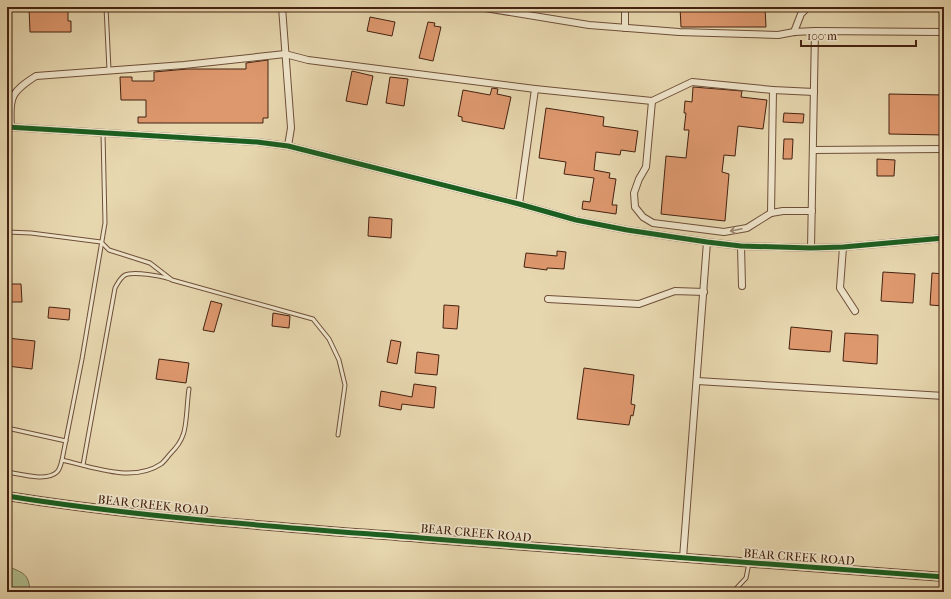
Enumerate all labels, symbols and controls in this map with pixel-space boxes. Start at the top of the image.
scale bar [801,22,916,48]
text: 100 m [807,29,837,43]
one-way arrow [730,226,743,234]
street label: BEAR CREEK ROAD [97,492,209,518]
street label: BEAR CREEK ROAD [420,521,532,545]
street label: BEAR CREEK ROAD [743,546,855,568]

